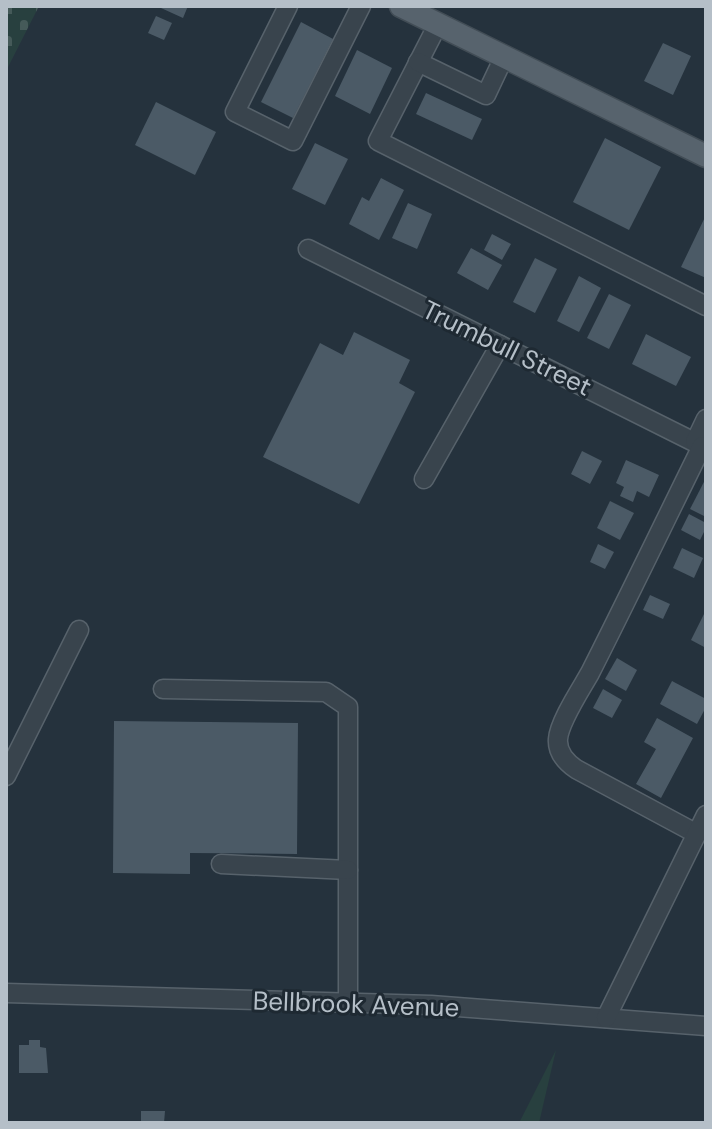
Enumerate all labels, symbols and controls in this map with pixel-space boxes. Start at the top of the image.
street label: Trumbull Street [417,292,597,404]
street label: Bellbrook Avenue [252,983,460,1025]

